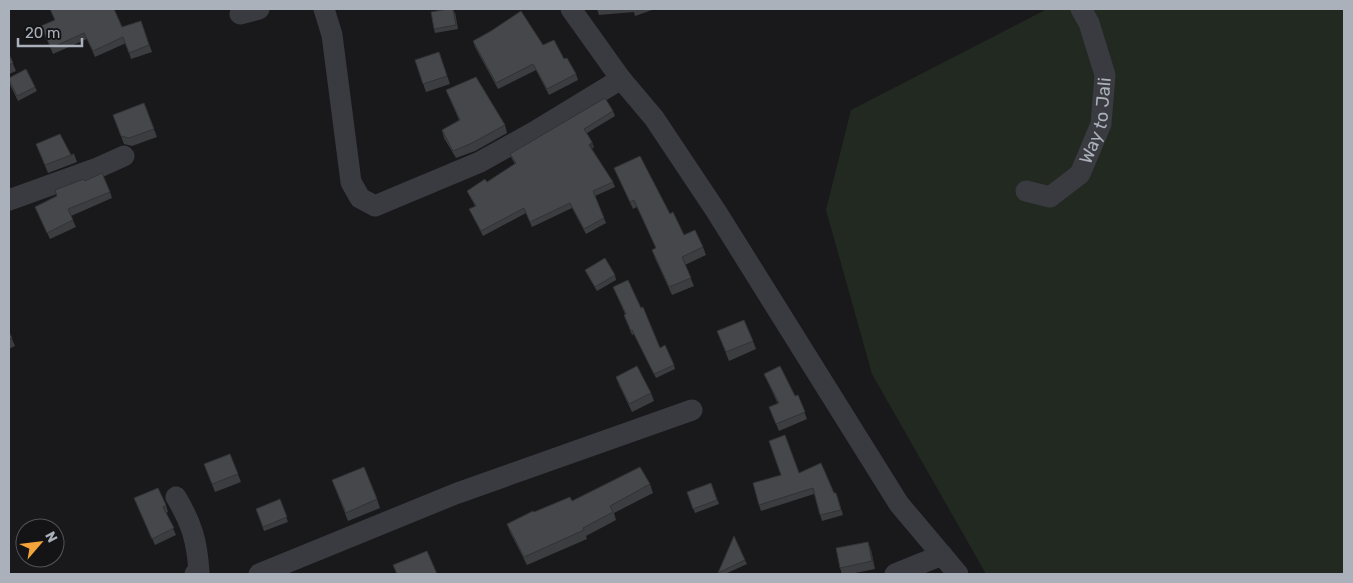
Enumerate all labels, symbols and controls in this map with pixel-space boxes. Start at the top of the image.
scale bar [18,15,81,47]
text: 20 m [25,24,60,42]
street label: Way to Jali [1074,76,1116,167]
north arrow [15,518,65,568]
text: N [41,529,61,546]

